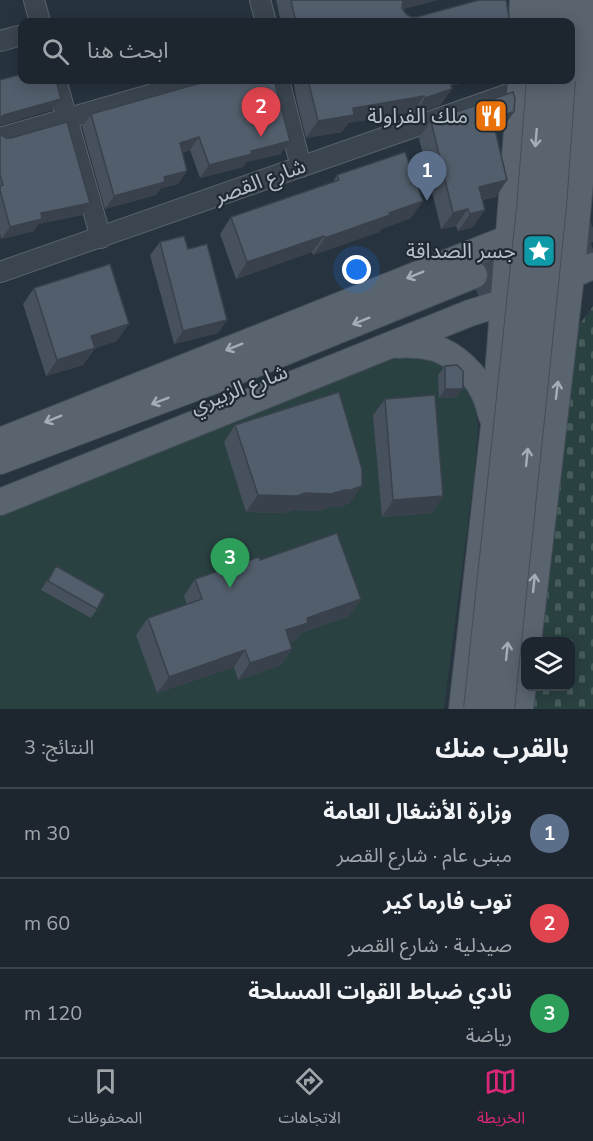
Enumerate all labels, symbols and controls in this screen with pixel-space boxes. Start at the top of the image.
search box [18,18,575,84]
icon: search [39,35,72,68]
text: ابحث هنا [87,36,168,66]
pin: 2 [242,88,280,137]
restaurant icon: ملك الفراولة [473,98,509,134]
place label: ملك الفراولة [367,102,468,130]
one-way arrow [530,127,541,147]
street label: شارع القصر [209,152,310,212]
pin: 1 [408,152,446,201]
place icon: جسر الصداقة [521,233,557,269]
place label: جسر الصداقة [406,237,516,265]
your location [342,255,371,284]
one-way arrow [407,270,425,281]
one-way arrow [352,316,371,327]
one-way arrow [226,342,244,353]
street label: شارع الزبيري [186,358,292,422]
one-way arrow [552,380,563,400]
one-way arrow [151,396,170,407]
one-way arrow [45,415,63,426]
one-way arrow [522,447,533,467]
pin: 3 [210,538,250,588]
one-way arrow [529,574,540,594]
map controls [521,637,575,691]
button: layers [521,637,575,691]
one-way arrow [502,641,513,661]
text: بالقرب منك [435,731,569,766]
text: النتائج: 3 [24,734,94,761]
text: وزارة الأشغال العامة [323,797,512,827]
text: 30 m [24,820,70,847]
text: 1 [544,820,556,847]
text: مبنى عام · شارع القصر [337,842,512,869]
text: توب فارما كير [383,887,512,917]
text: 60 m [24,910,70,937]
text: 2 [544,910,556,937]
text: صيدلية · شارع القصر [348,932,512,959]
text: نادي ضباط القوات المسلحة [248,977,512,1007]
text: 120 m [24,1000,82,1027]
text: 3 [544,1000,556,1027]
text: رياضة [466,1022,512,1049]
tab: المحفوظات [68,1065,142,1135]
tab: الاتجاهات [278,1065,341,1135]
tab: الخريطة [477,1065,525,1135]

